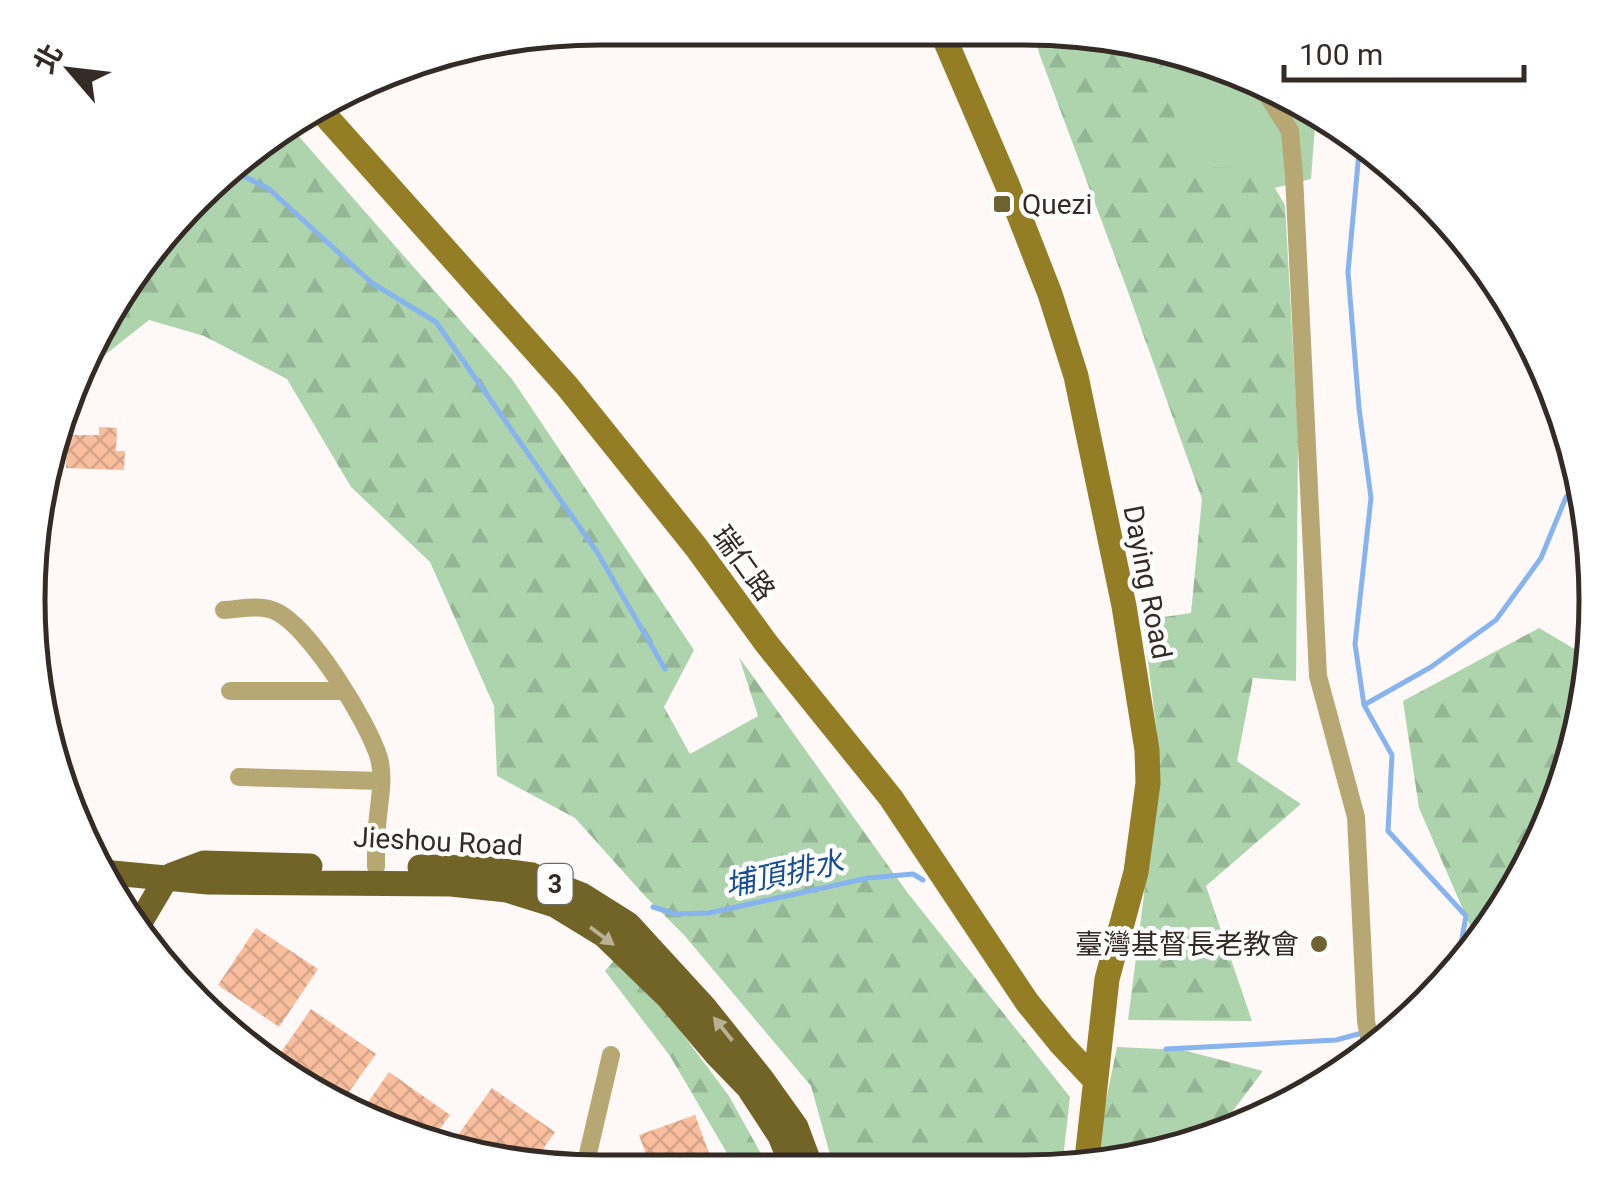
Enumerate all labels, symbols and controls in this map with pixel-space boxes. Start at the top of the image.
north arrow [20,20,120,120]
scale bar [1284,20,1524,82]
text: 100 m [1299,37,1383,72]
text: 北 [27,38,70,79]
place label: Quezi [1022,188,1092,221]
marker: Quezi [991,193,1013,215]
street label: Daying Road [1116,502,1179,662]
street label: 瑞仁路 [706,520,782,607]
street label: Jieshou Road [352,821,524,862]
water label: 埔頂排水 [722,844,848,903]
road number: 3 [538,864,572,904]
one-way arrow [589,925,615,946]
place label: 臺灣基督長老教會 [1075,928,1299,961]
marker: 臺灣基督長老教會 [1308,933,1330,955]
one-way arrow [712,1017,733,1043]

